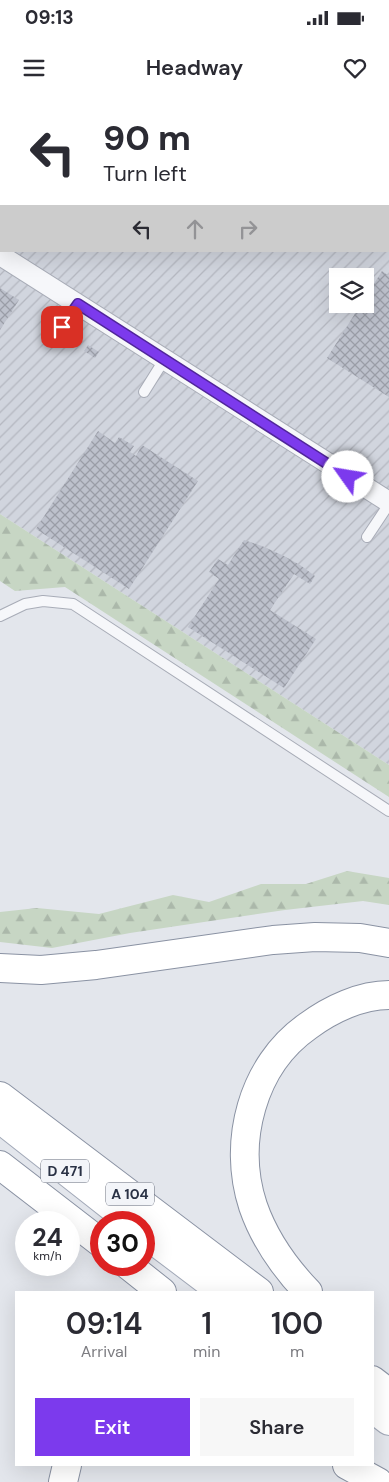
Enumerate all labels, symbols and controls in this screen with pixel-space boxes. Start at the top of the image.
text: 09:13 [25,5,74,30]
text: Headway [146,53,243,82]
icon: menu [20,54,48,82]
icon: heart [341,54,369,82]
text: 90 m [103,115,191,161]
icon: left [20,120,85,185]
text: Turn left [103,159,187,188]
icon: left [128,215,156,243]
icon: ahead [181,215,209,243]
icon: right [234,215,262,243]
map controls [329,268,374,313]
button: layers [329,268,374,313]
pin [41,306,83,348]
icon: arrive [48,313,76,341]
position arrow [321,450,373,502]
road number: D 471 [41,1160,89,1182]
road number: A 104 [106,1182,154,1206]
speed limit sign: 30 [90,1211,155,1276]
text: 24 [32,1221,63,1254]
text: km/h [33,1248,62,1264]
text: 09:14 [66,1304,142,1343]
text: 1 [201,1304,212,1343]
text: 100 [271,1304,323,1343]
text: Arrival [81,1341,127,1362]
text: min [193,1341,220,1362]
text: m [290,1341,304,1362]
button: Exit [35,1398,190,1456]
button: Share [200,1398,354,1456]

